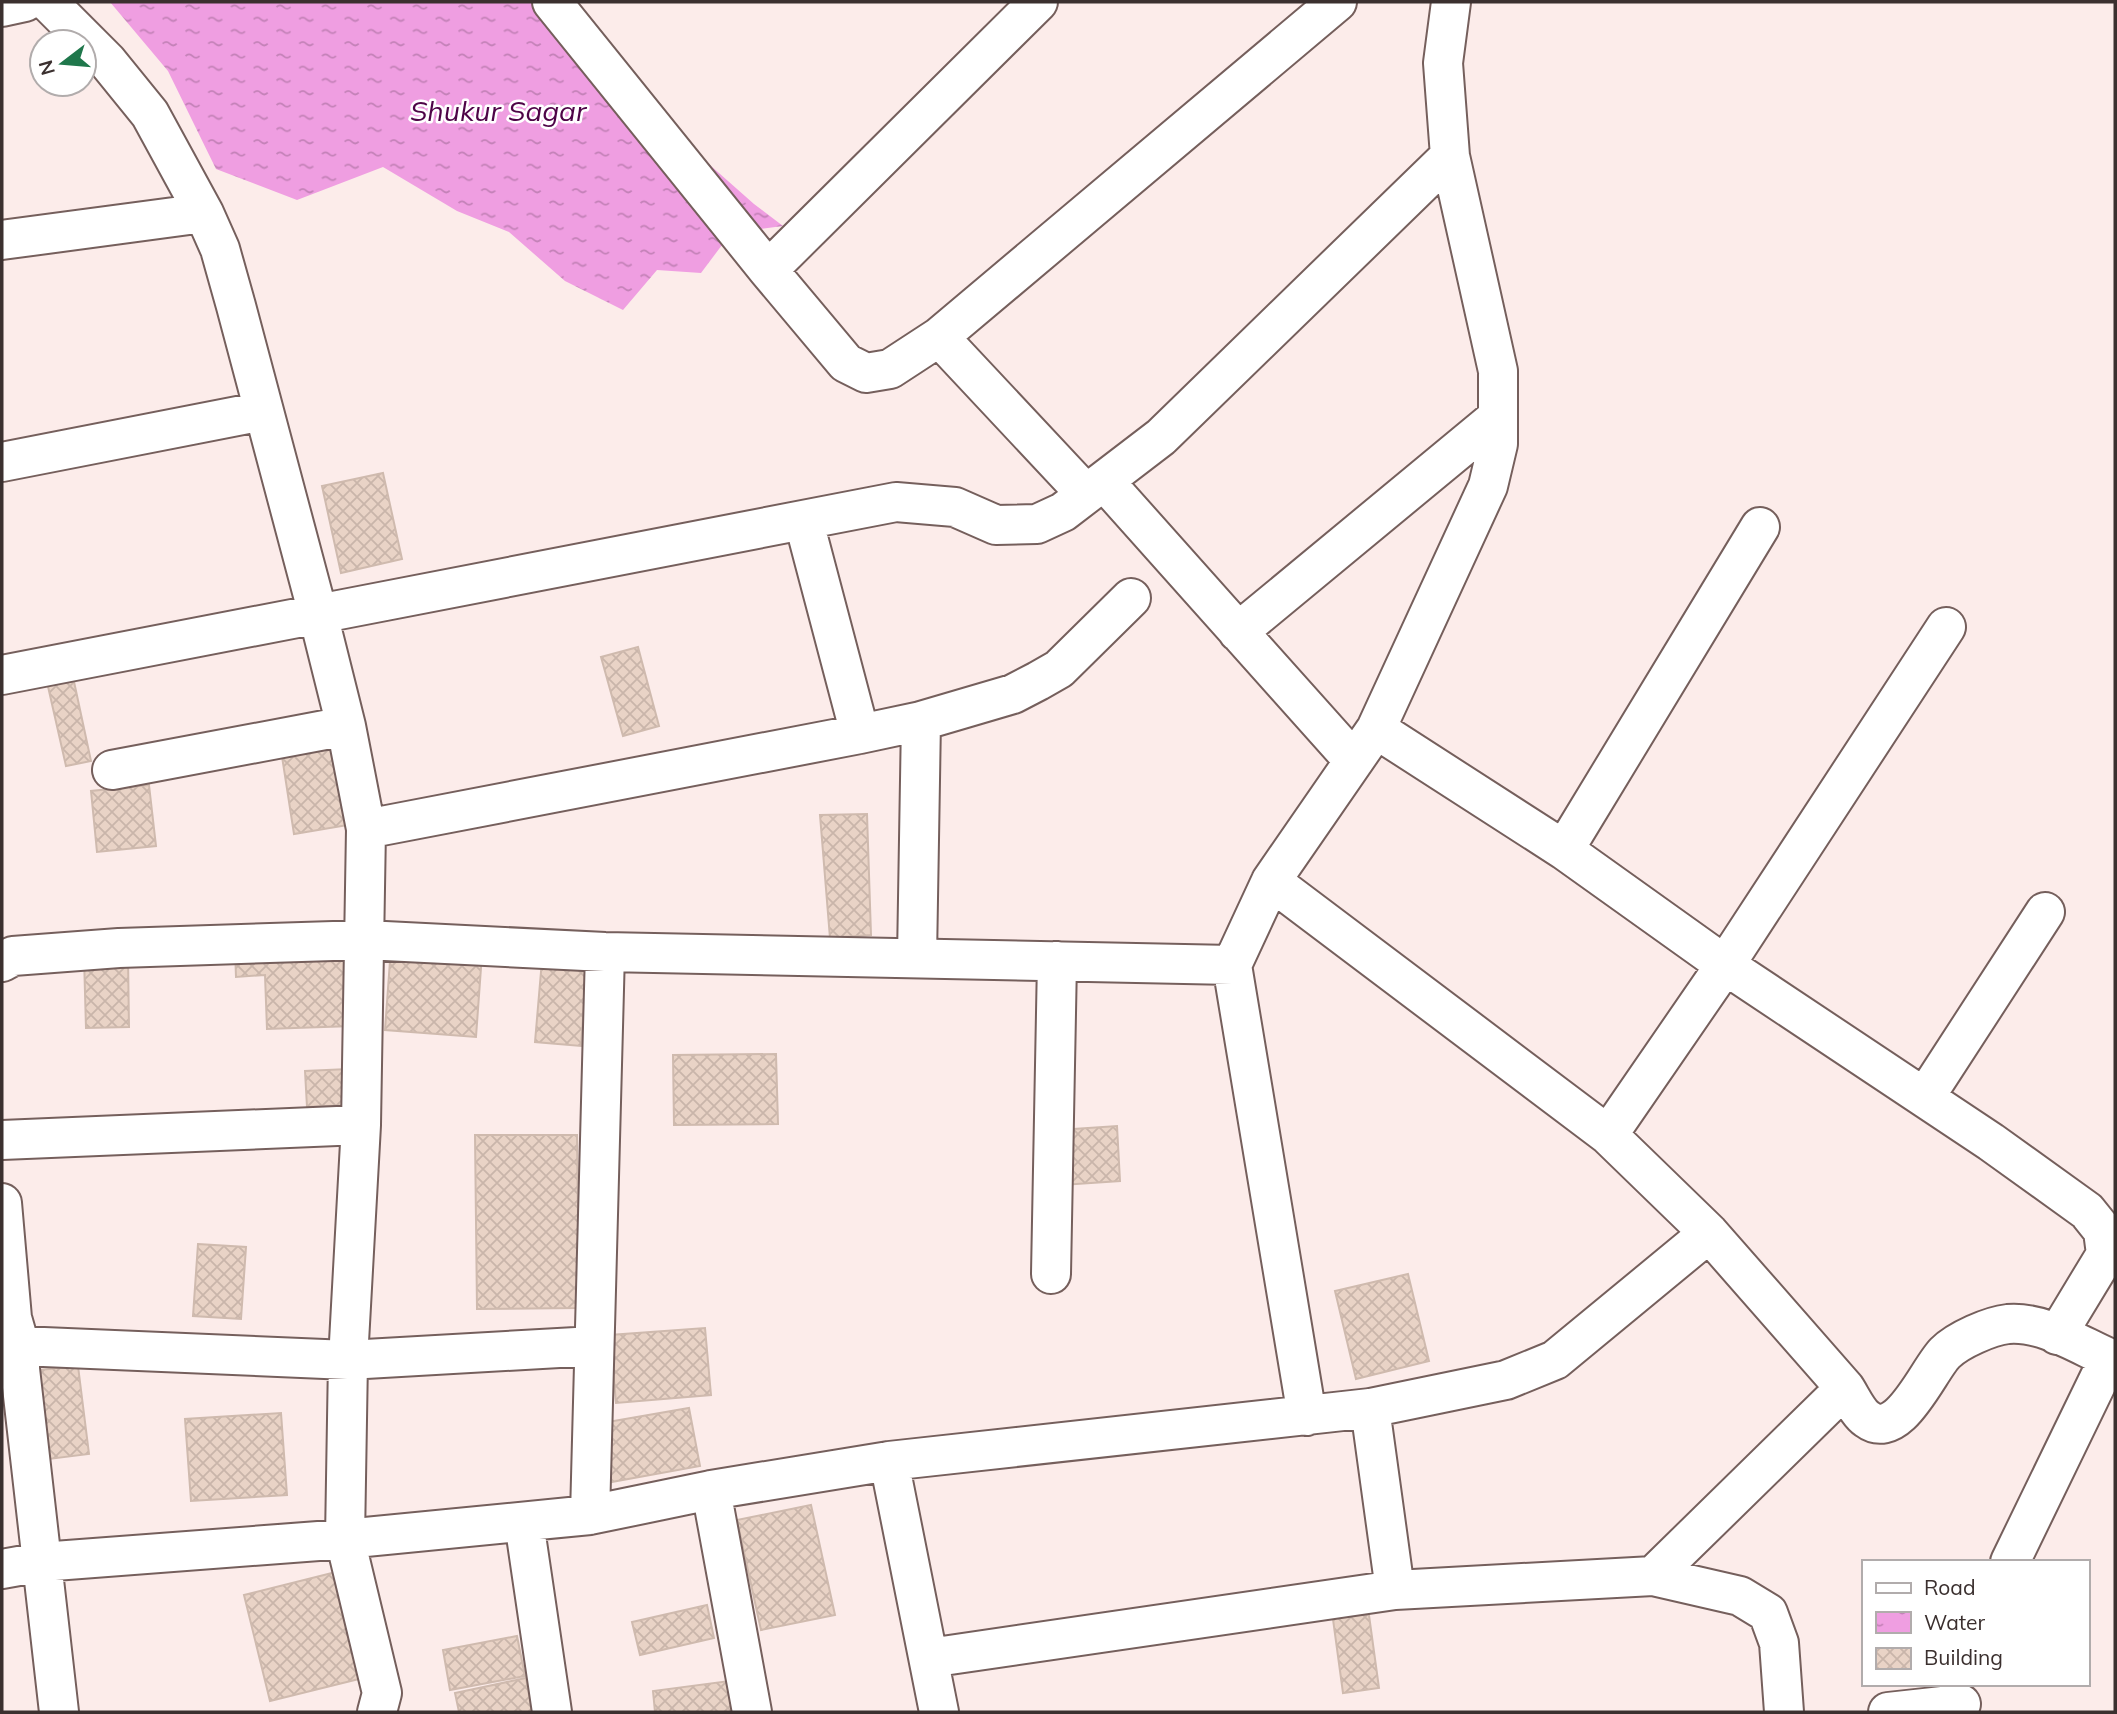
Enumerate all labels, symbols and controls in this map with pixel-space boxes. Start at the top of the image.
north arrow [28,28,98,98]
text: N [33,57,60,78]
water label: Shukur Sagar [410,93,588,128]
legend [1862,1560,2089,1686]
text: Road [1924,1574,1975,1600]
text: Water [1924,1609,1985,1635]
text: Building [1924,1644,2003,1670]

